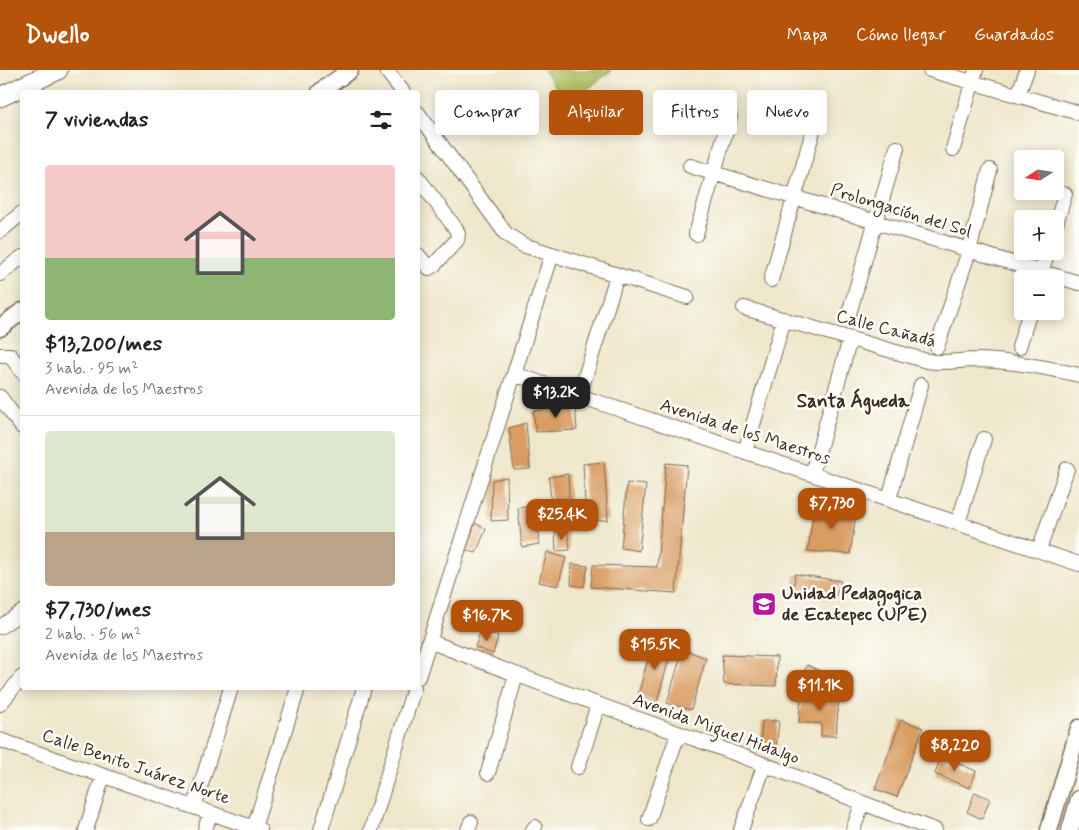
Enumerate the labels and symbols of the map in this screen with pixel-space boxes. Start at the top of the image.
north arrow [1014,150,1064,200]
street label: Prolongación del Sol [827,178,975,245]
street label: Calle Cañadá [833,304,939,354]
pin: $13.2K [515,376,597,419]
district label: Santa Águeda [797,388,910,415]
street label: Avenida de los Maestros [657,393,833,471]
pin: $7,730 [791,488,873,530]
pin: $25.4K [521,498,603,541]
place label: Unidad Pedagogica de Ecatepec (UPE) [782,582,927,627]
school or university icon: Unidad Pedagogica de Ecatepec (UPE) [751,591,777,617]
pin: $16.7K [446,600,528,642]
pin: $15.5K [614,628,696,671]
pin: $11.1K [779,670,861,712]
street label: Avenida Miguel Hidalgo [629,688,803,772]
street label: Calle Benito Juárez Norte [39,723,233,811]
pin: $8,220 [914,730,996,772]

